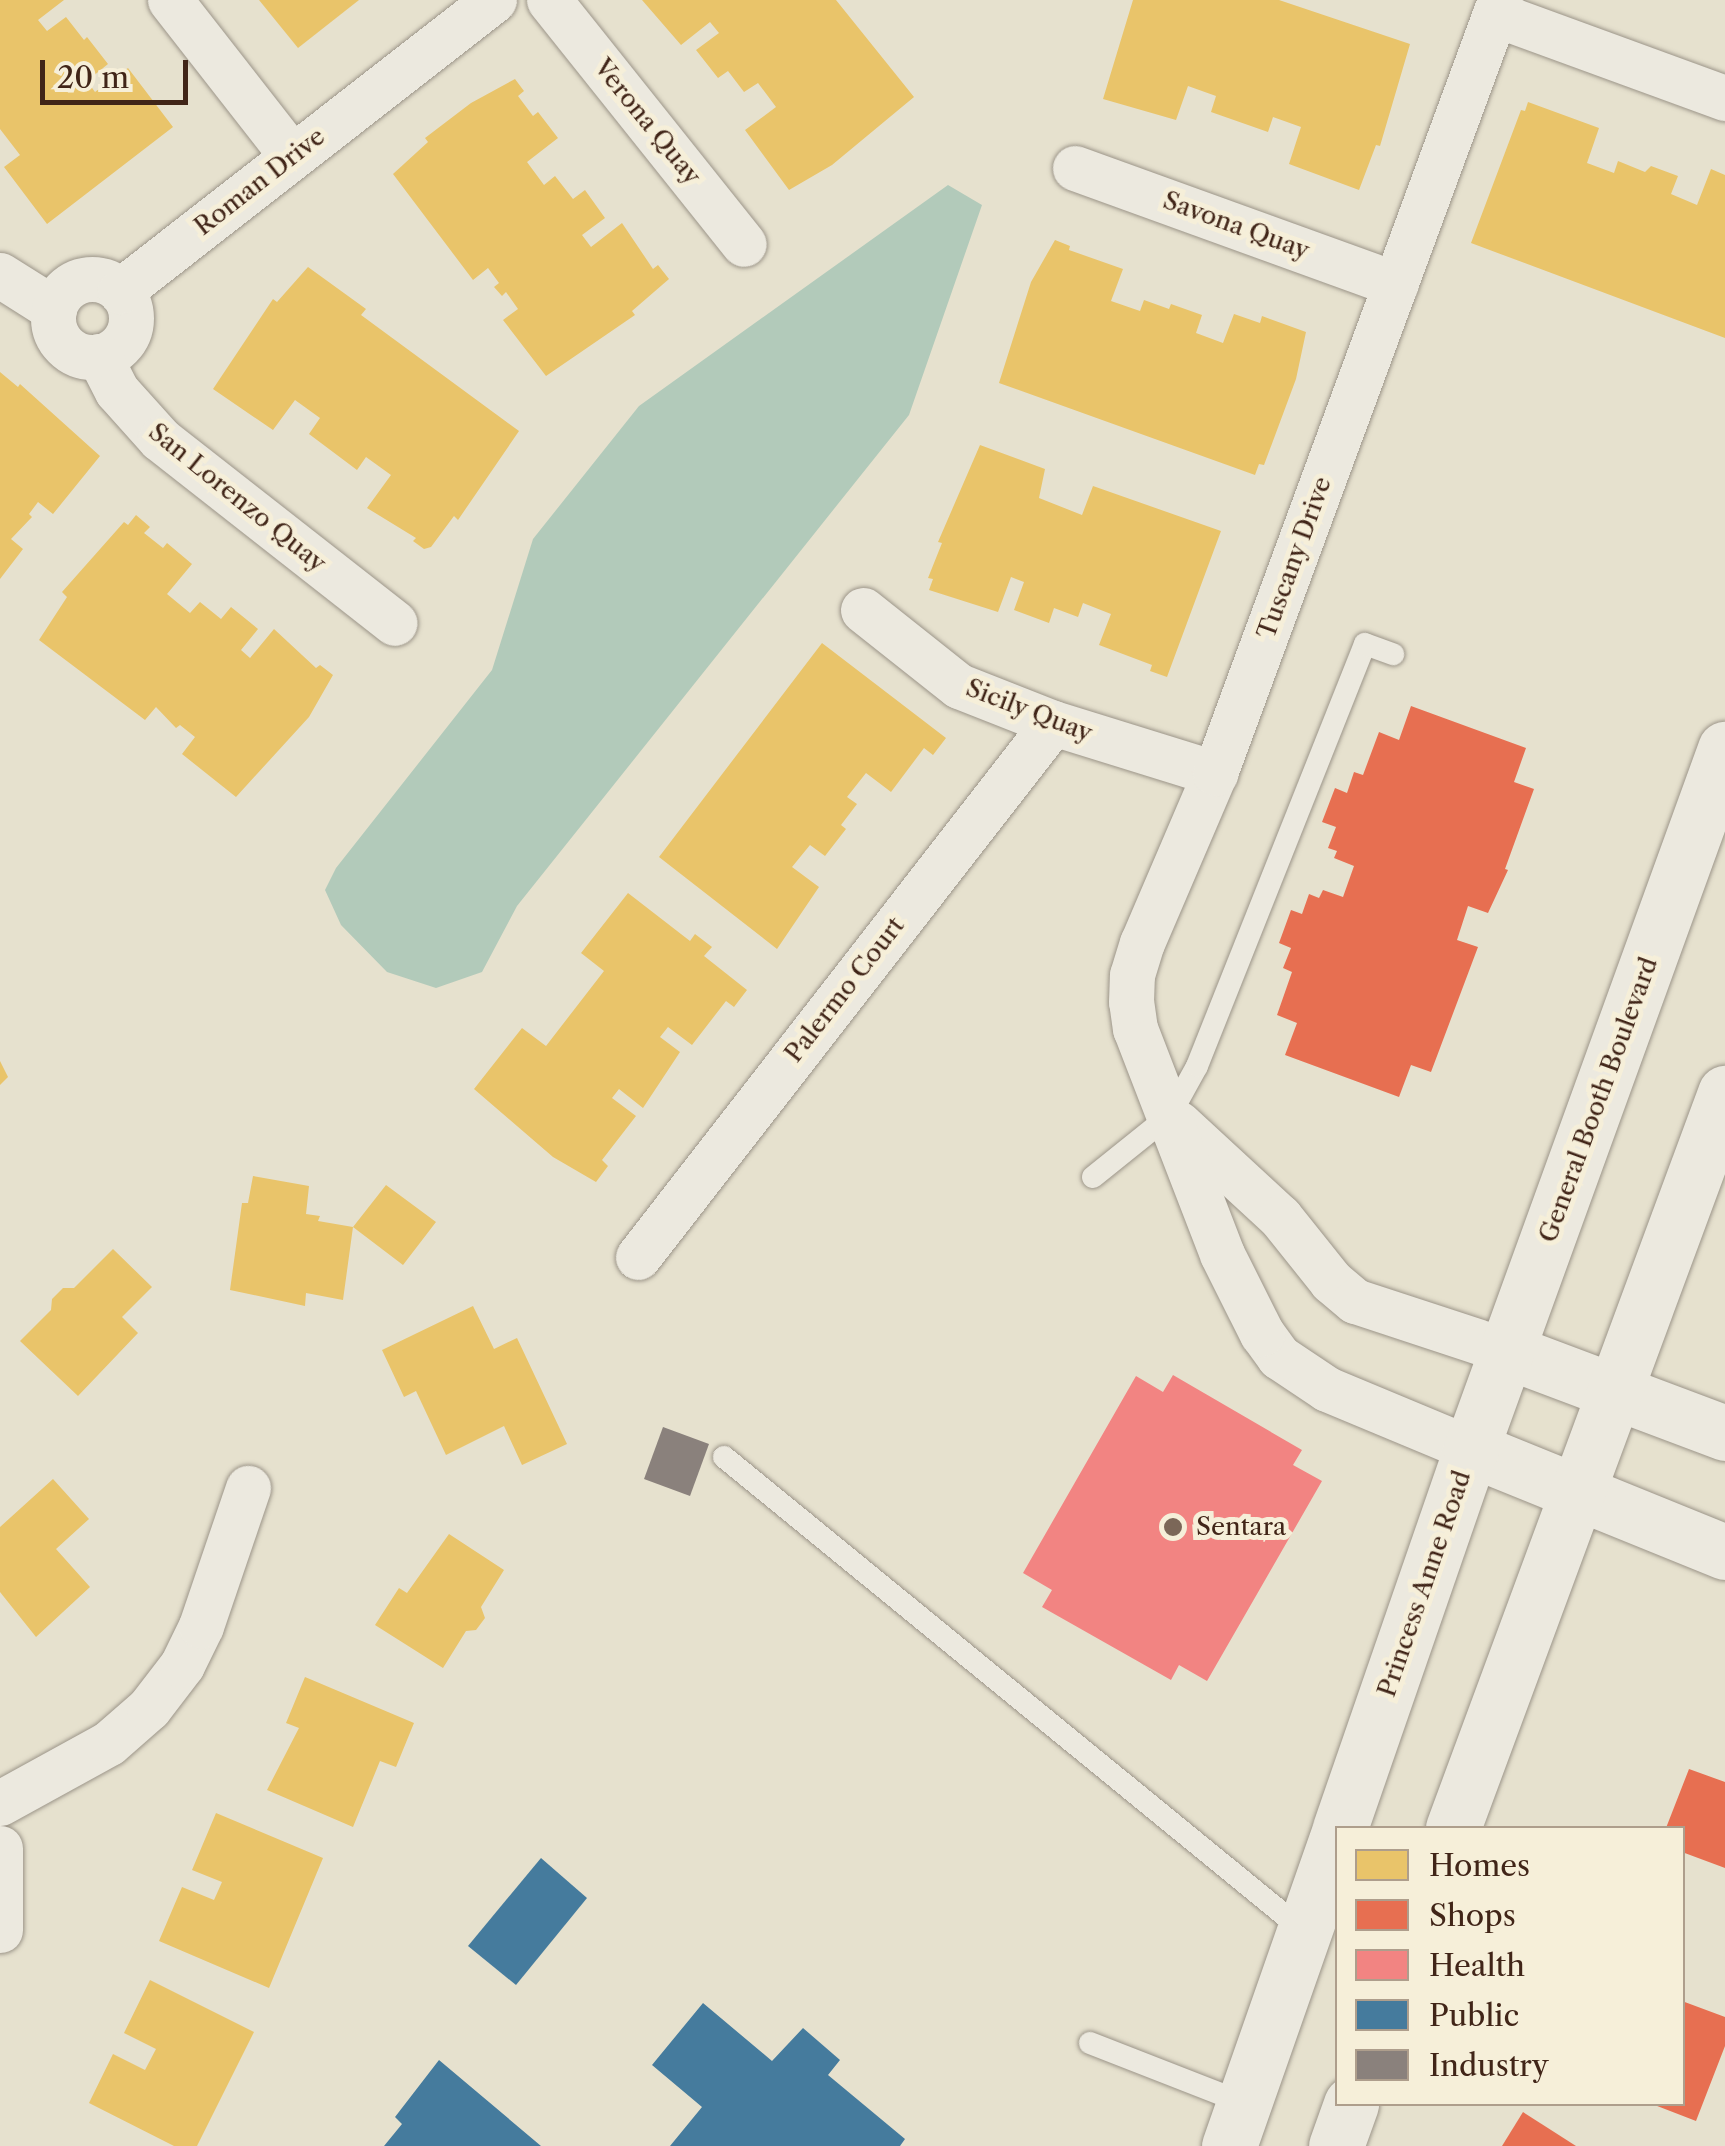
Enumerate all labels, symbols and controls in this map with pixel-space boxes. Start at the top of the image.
scale bar [45,40,192,102]
street label: Verona Quay [587,53,707,191]
text: 20 m [57,59,129,96]
street label: Roman Drive [189,122,331,242]
street label: Savona Quay [1159,186,1313,266]
street label: San Lorenzo Quay [142,417,332,579]
street label: Tuscany Drive [1252,473,1338,643]
street label: Sicily Quay [961,673,1097,749]
street label: Palermo Court [779,911,911,1069]
street label: General Booth Boulevard [1533,953,1665,1247]
street label: Princess Anne Road [1372,1467,1478,1701]
place label: Sentara [1196,1512,1286,1542]
marker: Sentara [1160,1514,1186,1540]
legend [1335,1826,1685,2106]
text: Homes [1429,1847,1530,1884]
text: Shops [1429,1897,1516,1934]
text: Health [1429,1947,1525,1984]
text: Public [1429,1997,1519,2034]
text: Industry [1429,2047,1549,2084]

